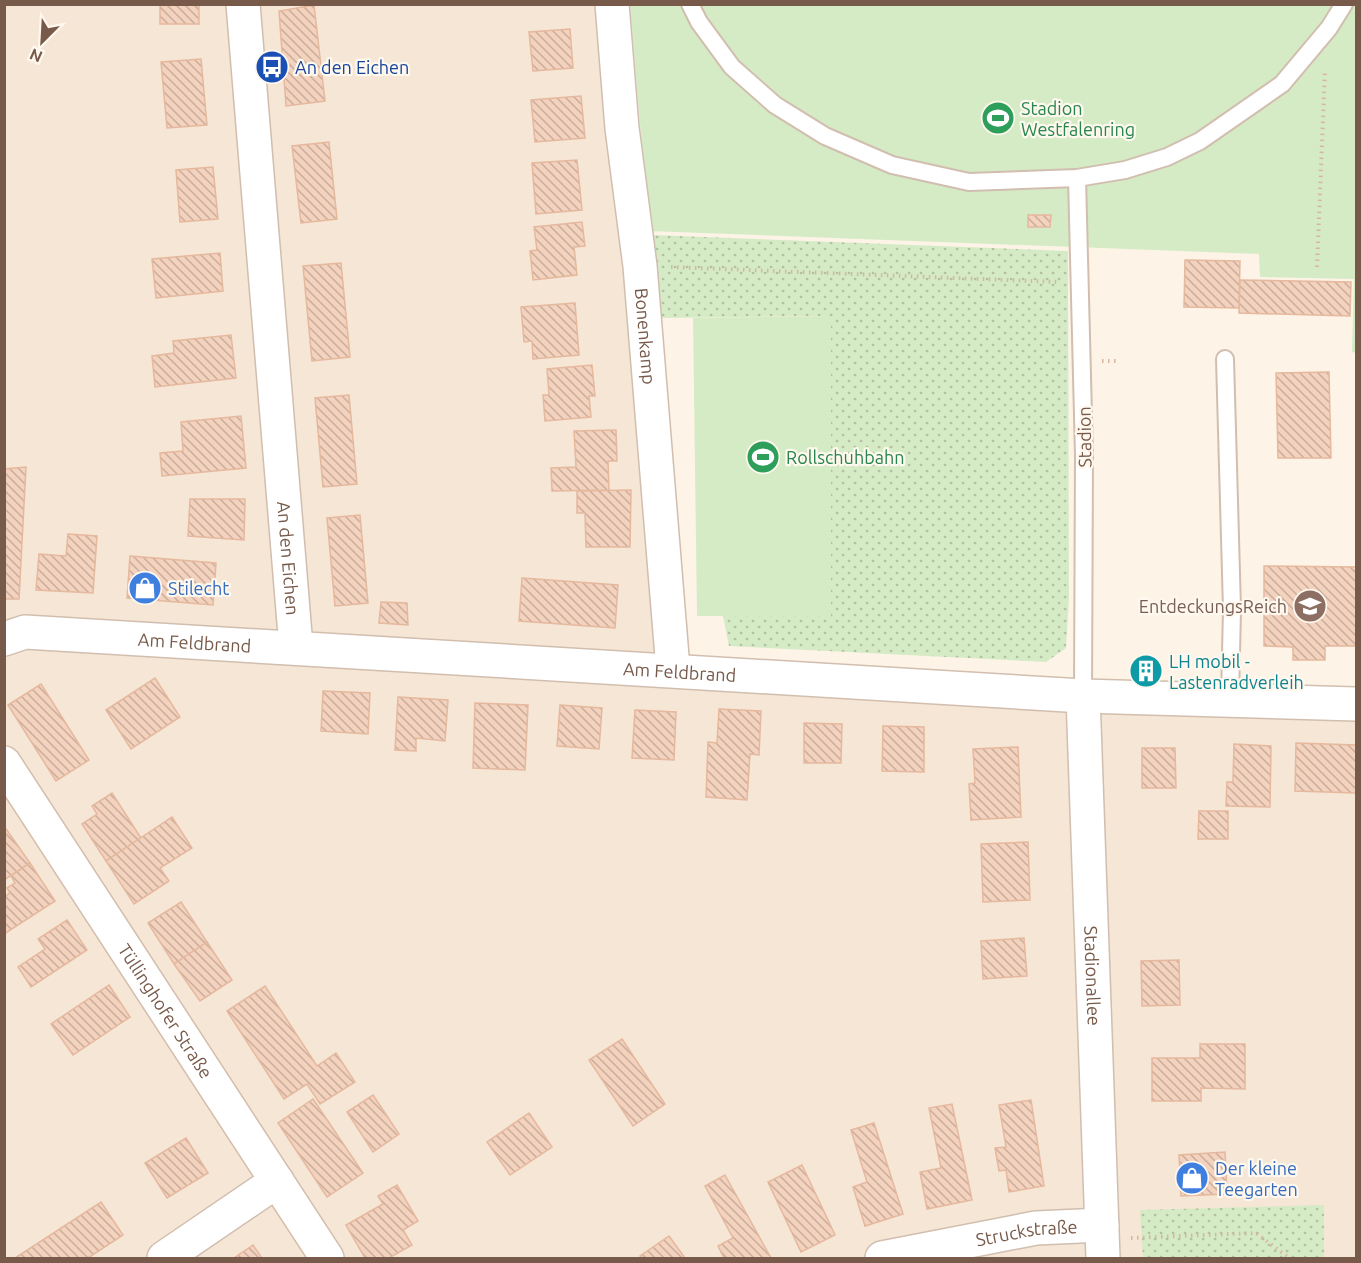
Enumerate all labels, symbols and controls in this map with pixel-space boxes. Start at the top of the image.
north arrow [12,12,72,72]
text: N [27,45,45,66]
bus stop icon: An den Eichen [254,49,290,85]
place label: An den Eichen [295,57,409,77]
place label: Stadion Westfalenring [1021,98,1135,139]
sports icon: Stadion Westfalenring [980,100,1016,136]
street label: Bonenkamp [632,287,660,385]
street label: Stadion [1073,406,1095,468]
sports icon: Rollschuhbahn [745,439,781,475]
place label: Rollschuhbahn [786,447,905,467]
street label: An den Eichen [274,500,303,616]
shop icon: Stilecht [127,570,163,606]
place label: Stilecht [168,578,229,598]
school or university icon: EntdeckungsReich [1292,588,1328,624]
place label: EntdeckungsReich [1139,596,1287,616]
street label: Am Feldbrand [137,629,252,656]
place label: LH mobil - Lastenradverleih [1169,651,1304,692]
building icon: LH mobil - Lastenradverleih [1128,653,1164,689]
street label: Am Feldbrand [622,658,737,685]
street label: Stadionallee [1081,925,1105,1026]
street label: Tüllinghofer Straße [115,940,217,1082]
place label: Der kleine Teegarten [1215,1158,1298,1199]
shop icon: Der kleine Teegarten [1174,1160,1210,1196]
street label: Struckstraße [974,1216,1078,1250]

